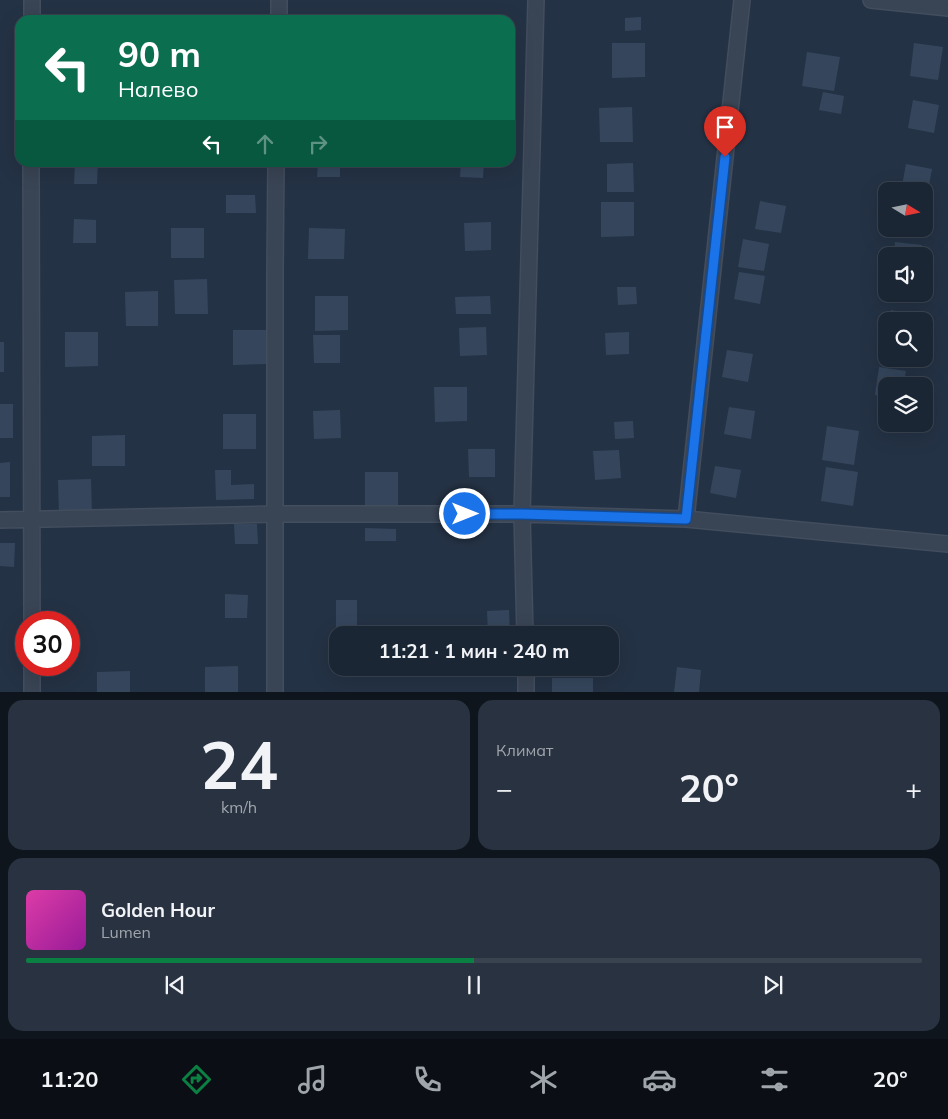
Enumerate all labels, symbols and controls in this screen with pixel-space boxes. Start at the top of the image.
text: 90 m [118,32,201,76]
icon: left [35,35,100,100]
text: Налево [118,75,198,103]
pin [704,106,746,157]
icon: arrive [711,113,739,141]
icon: left [198,130,226,158]
icon: ahead [251,130,279,158]
icon: right [304,130,332,158]
north arrow [878,182,932,238]
map controls [878,182,933,432]
button: sound [878,247,933,302]
button: search [878,312,933,367]
button: layers [878,377,933,432]
position arrow [438,487,490,539]
speed limit sign: 30 [15,611,80,676]
text: 11:21 · 1 мин · 240 m [379,639,569,663]
text: 24 [200,724,278,805]
text: Климат [496,740,553,760]
text: 20° [679,764,739,812]
text: − [496,771,513,806]
text: + [905,771,922,806]
text: km/h [221,797,257,817]
text: Golden Hour [101,898,215,922]
text: Lumen [101,922,151,942]
icon: previous [161,971,189,999]
icon: pause [460,971,488,999]
icon: next [759,971,787,999]
icon: directions [179,1062,214,1097]
icon: music [295,1062,330,1097]
icon: phone [410,1062,445,1097]
icon: climate [526,1062,561,1097]
icon: car [642,1062,677,1097]
icon: filters [757,1062,792,1097]
text: 11:20 [40,1065,99,1093]
text: 20° [873,1065,908,1093]

